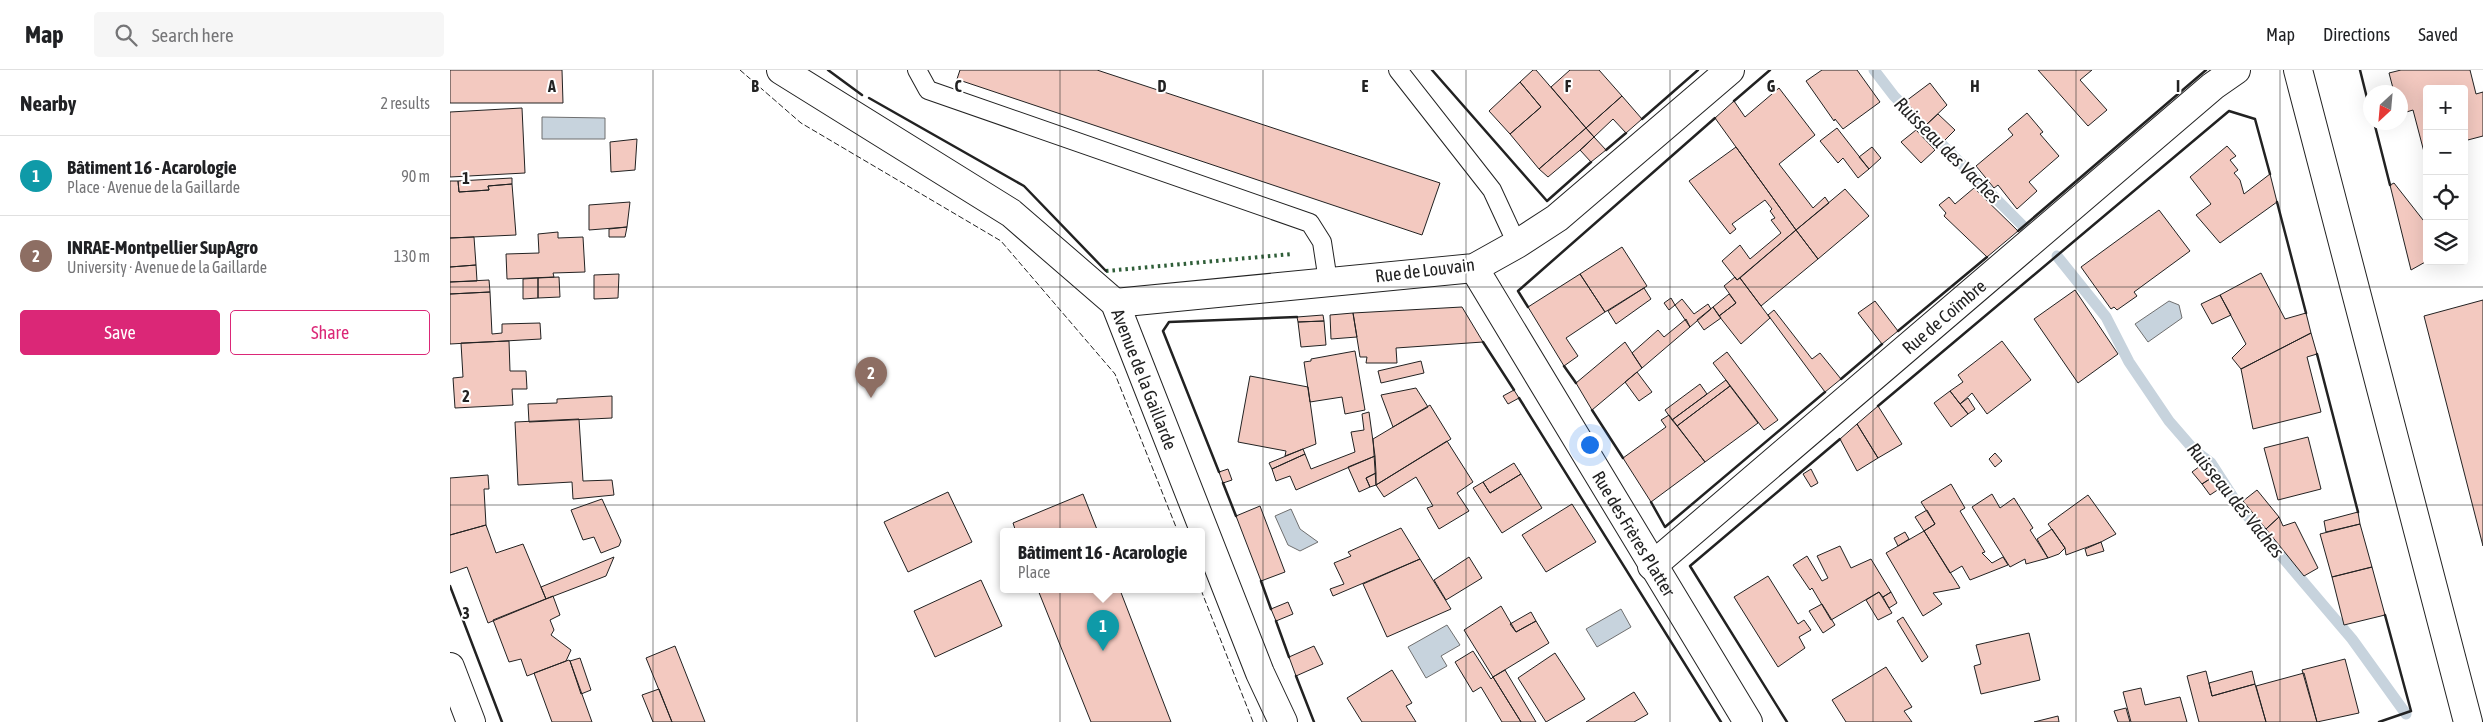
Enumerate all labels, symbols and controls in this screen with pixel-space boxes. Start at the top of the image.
search box [94,12,444,57]
text: Map [25,21,64,48]
icon: search [112,21,140,49]
text: Search here [152,24,234,46]
text: Map [2266,24,2295,45]
text: Directions [2323,24,2390,45]
text: Saved [2418,24,2458,45]
text: A [547,77,556,95]
text: B [751,77,759,95]
text: C [954,77,962,95]
text: D [1158,77,1167,95]
text: E [1362,77,1369,95]
text: F [1565,77,1572,95]
text: G [1767,77,1776,95]
text: H [1970,77,1980,95]
text: I [2176,77,2180,95]
north arrow [2363,85,2408,130]
map controls [2423,85,2468,265]
button: + [2423,85,2468,130]
text: Nearby [20,91,76,115]
water label: Ruisseau des Vaches [1890,92,2006,208]
text: 2 results [380,94,430,112]
button: − [2423,130,2468,175]
text: Bâtiment 16 - Acarologie [67,156,237,178]
text: 1 [32,167,40,185]
text: 90 m [401,167,430,185]
text: 1 [462,169,470,187]
button: locate [2423,175,2468,220]
text: Place · Avenue de la Gaillarde [67,178,240,196]
button: layers [2423,220,2468,265]
text: INRAE-Montpellier SupAgro [67,236,258,258]
text: 2 [32,247,40,265]
text: 130 m [394,247,430,265]
street label: Rue de Louvain [1374,253,1476,287]
text: University · Avenue de la Gaillarde [67,258,267,276]
street label: Rue de Coïmbre [1898,275,1990,358]
street label: Avenue de la Gaillarde [1108,306,1182,452]
button: Save [20,310,220,355]
button: Share [230,310,430,355]
pin: 2 [855,357,887,398]
text: 2 [462,387,470,405]
your location [1577,432,1603,458]
water label: Ruisseau des Vaches [2183,438,2289,562]
street label: Rue des Frères Platter [1588,467,1680,600]
popup [1000,528,1205,593]
text: Bâtiment 16 - Acarologie [1018,541,1187,563]
text: Place [1018,563,1050,581]
text: 3 [462,604,470,622]
pin: 1 [1087,610,1119,651]

